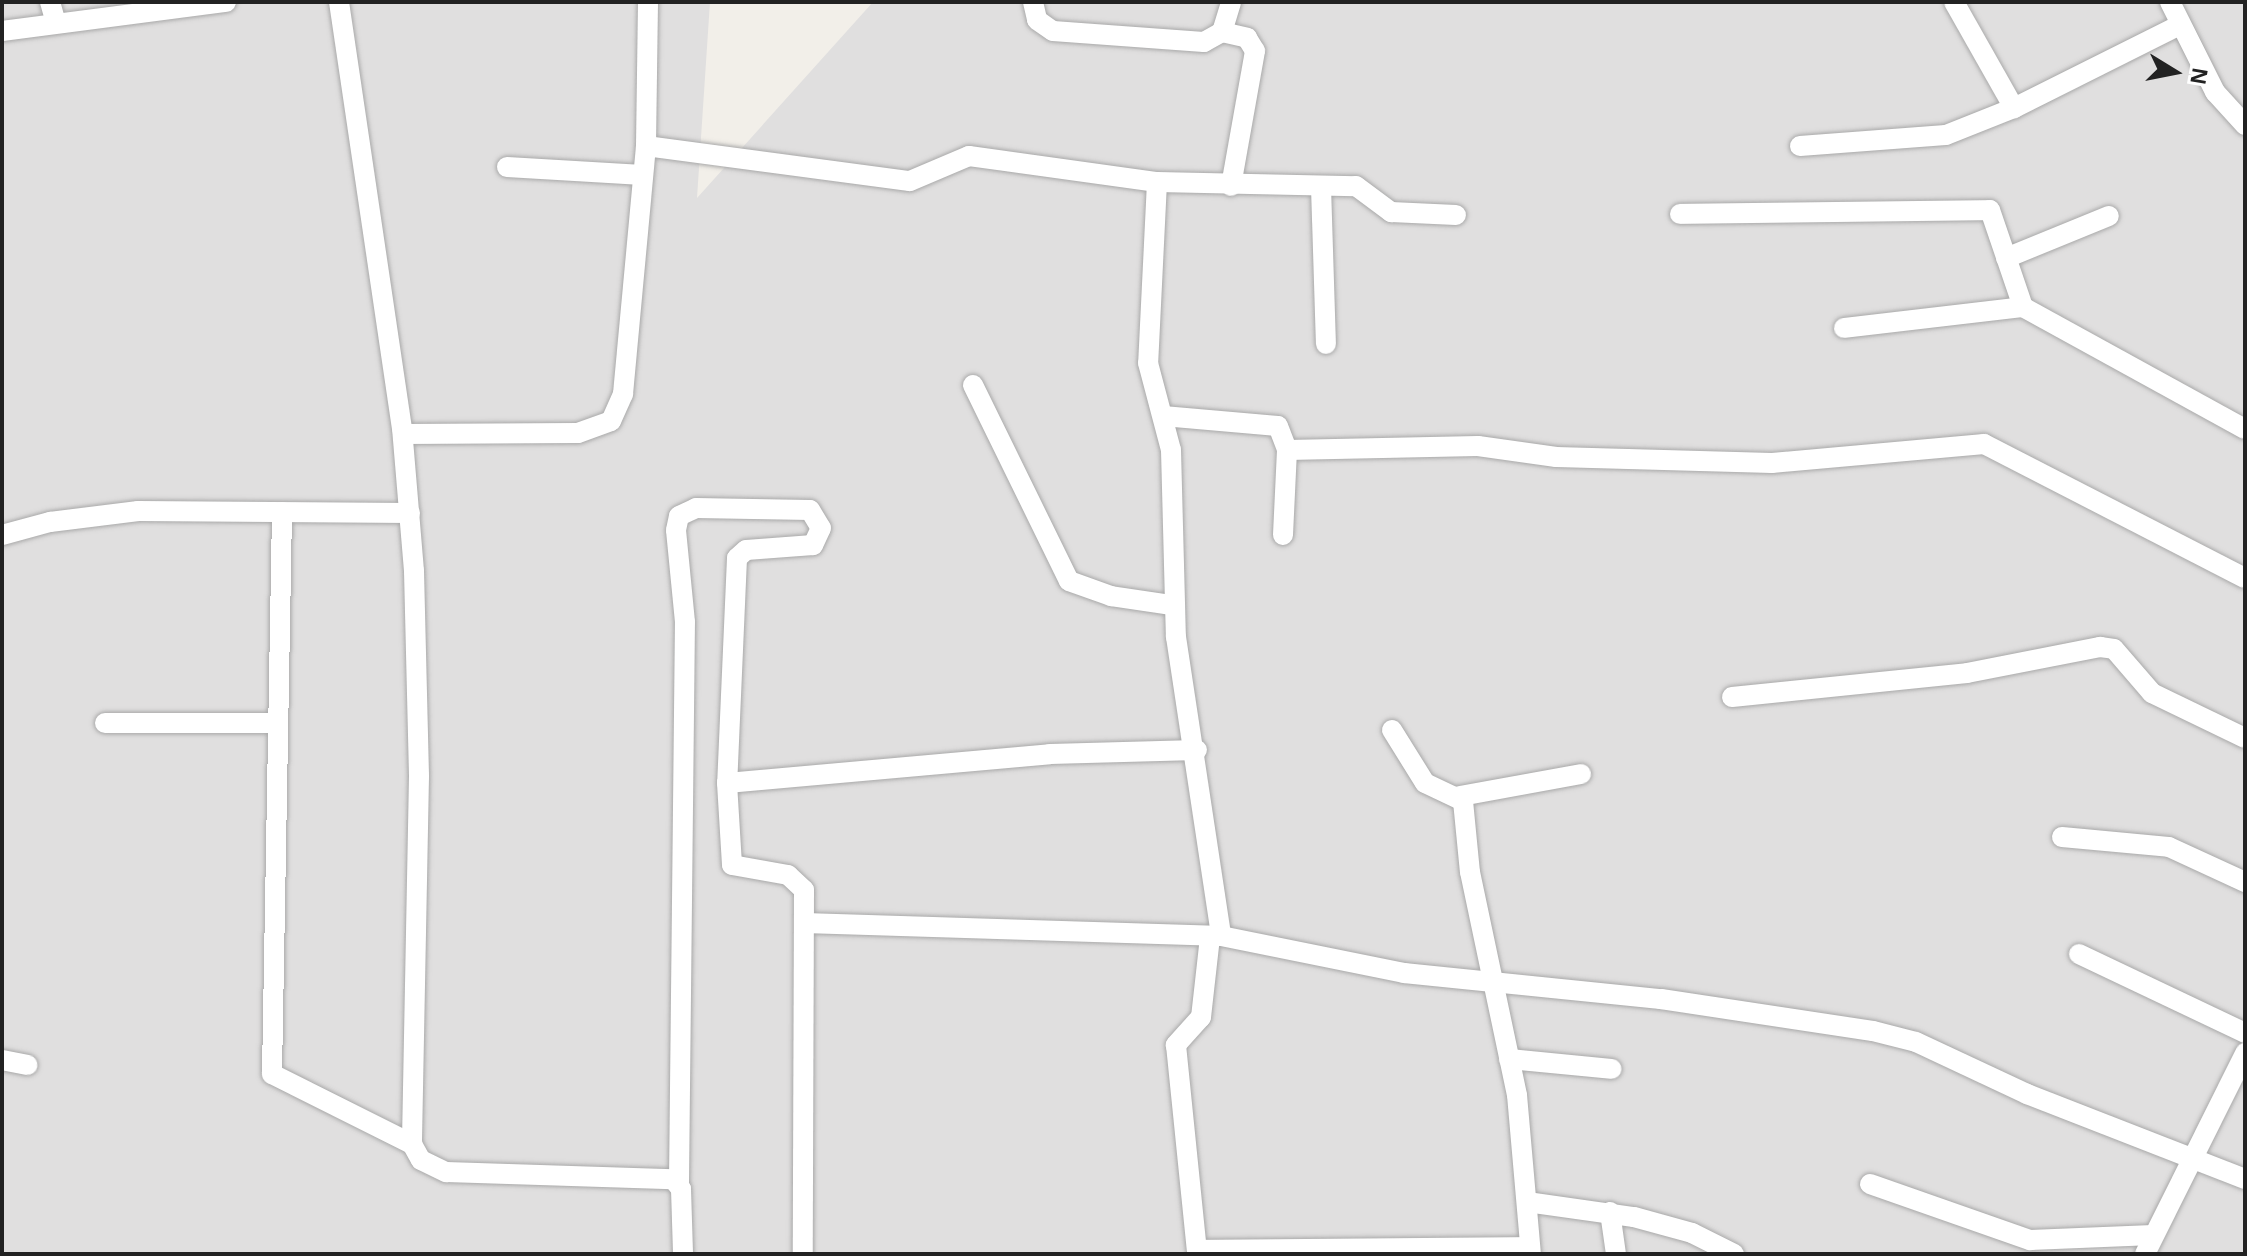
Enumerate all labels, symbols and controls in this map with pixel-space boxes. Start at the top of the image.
north arrow [2135,32,2215,112]
text: N [2185,66,2213,86]

